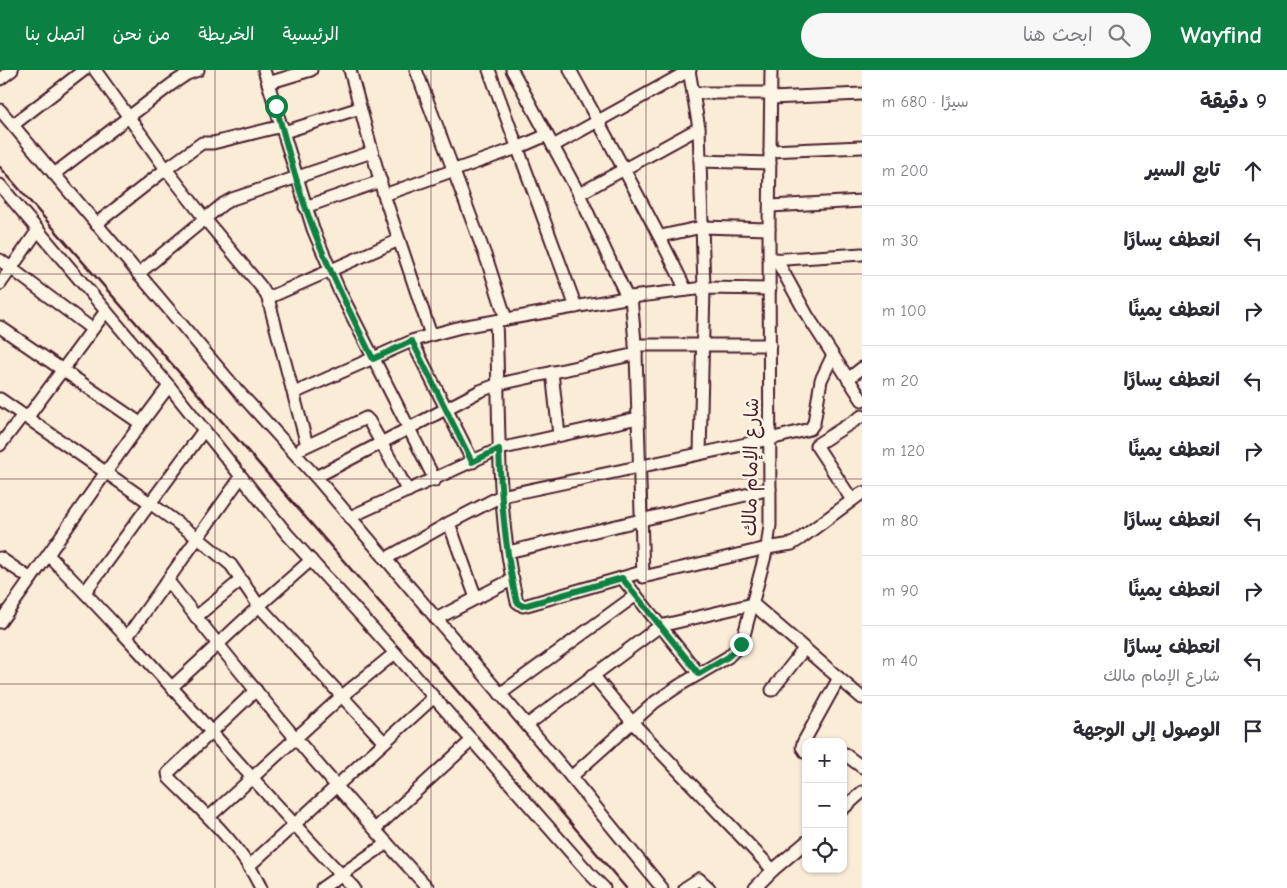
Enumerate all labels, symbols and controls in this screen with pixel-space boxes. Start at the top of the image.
search box [801,13,1151,58]
icon: search [1105,21,1133,49]
text: Wayfind [1181,21,1262,49]
text: اتصل بنا [25,24,85,45]
text: من نحن [113,24,170,45]
text: الخريطة [198,24,254,45]
text: الرئيسية [282,24,339,45]
text: ابحث هنا [1023,24,1093,46]
text: 9 دقيقة [1200,89,1267,113]
text: سيرًا · 680 m [882,93,969,111]
route start [265,95,288,118]
icon: ahead [1239,157,1267,185]
text: تابع السير [1146,159,1220,181]
text: 200 m [882,162,928,180]
icon: left [1239,227,1267,255]
text: انعطف يسارًا [1123,229,1220,251]
text: 30 m [882,232,918,250]
icon: right [1239,297,1267,325]
text: انعطف يمينًا [1128,299,1220,321]
text: 100 m [882,302,926,320]
icon: left [1239,367,1267,395]
text: انعطف يسارًا [1123,369,1220,391]
text: 20 m [882,372,919,390]
street label: شارع الإمام مالك [739,397,766,537]
icon: right [1239,437,1267,465]
text: انعطف يمينًا [1128,439,1220,461]
text: 120 m [882,442,925,460]
icon: left [1239,507,1267,535]
text: انعطف يسارًا [1123,509,1220,531]
text: 80 m [882,512,919,530]
icon: right [1239,577,1267,605]
text: انعطف يمينًا [1128,579,1220,601]
text: 90 m [882,582,919,600]
route end [730,633,753,656]
text: انعطف يسارًا [1123,636,1220,658]
icon: left [1239,647,1267,675]
text: 40 m [882,652,918,670]
text: شارع الإمام مالك [1103,667,1220,685]
icon: arrive [1239,717,1267,745]
text: الوصول إلى الوجهة [1073,719,1220,741]
map controls [802,738,847,873]
button: + [802,738,847,783]
button: − [802,783,847,828]
button: locate [802,828,847,873]

